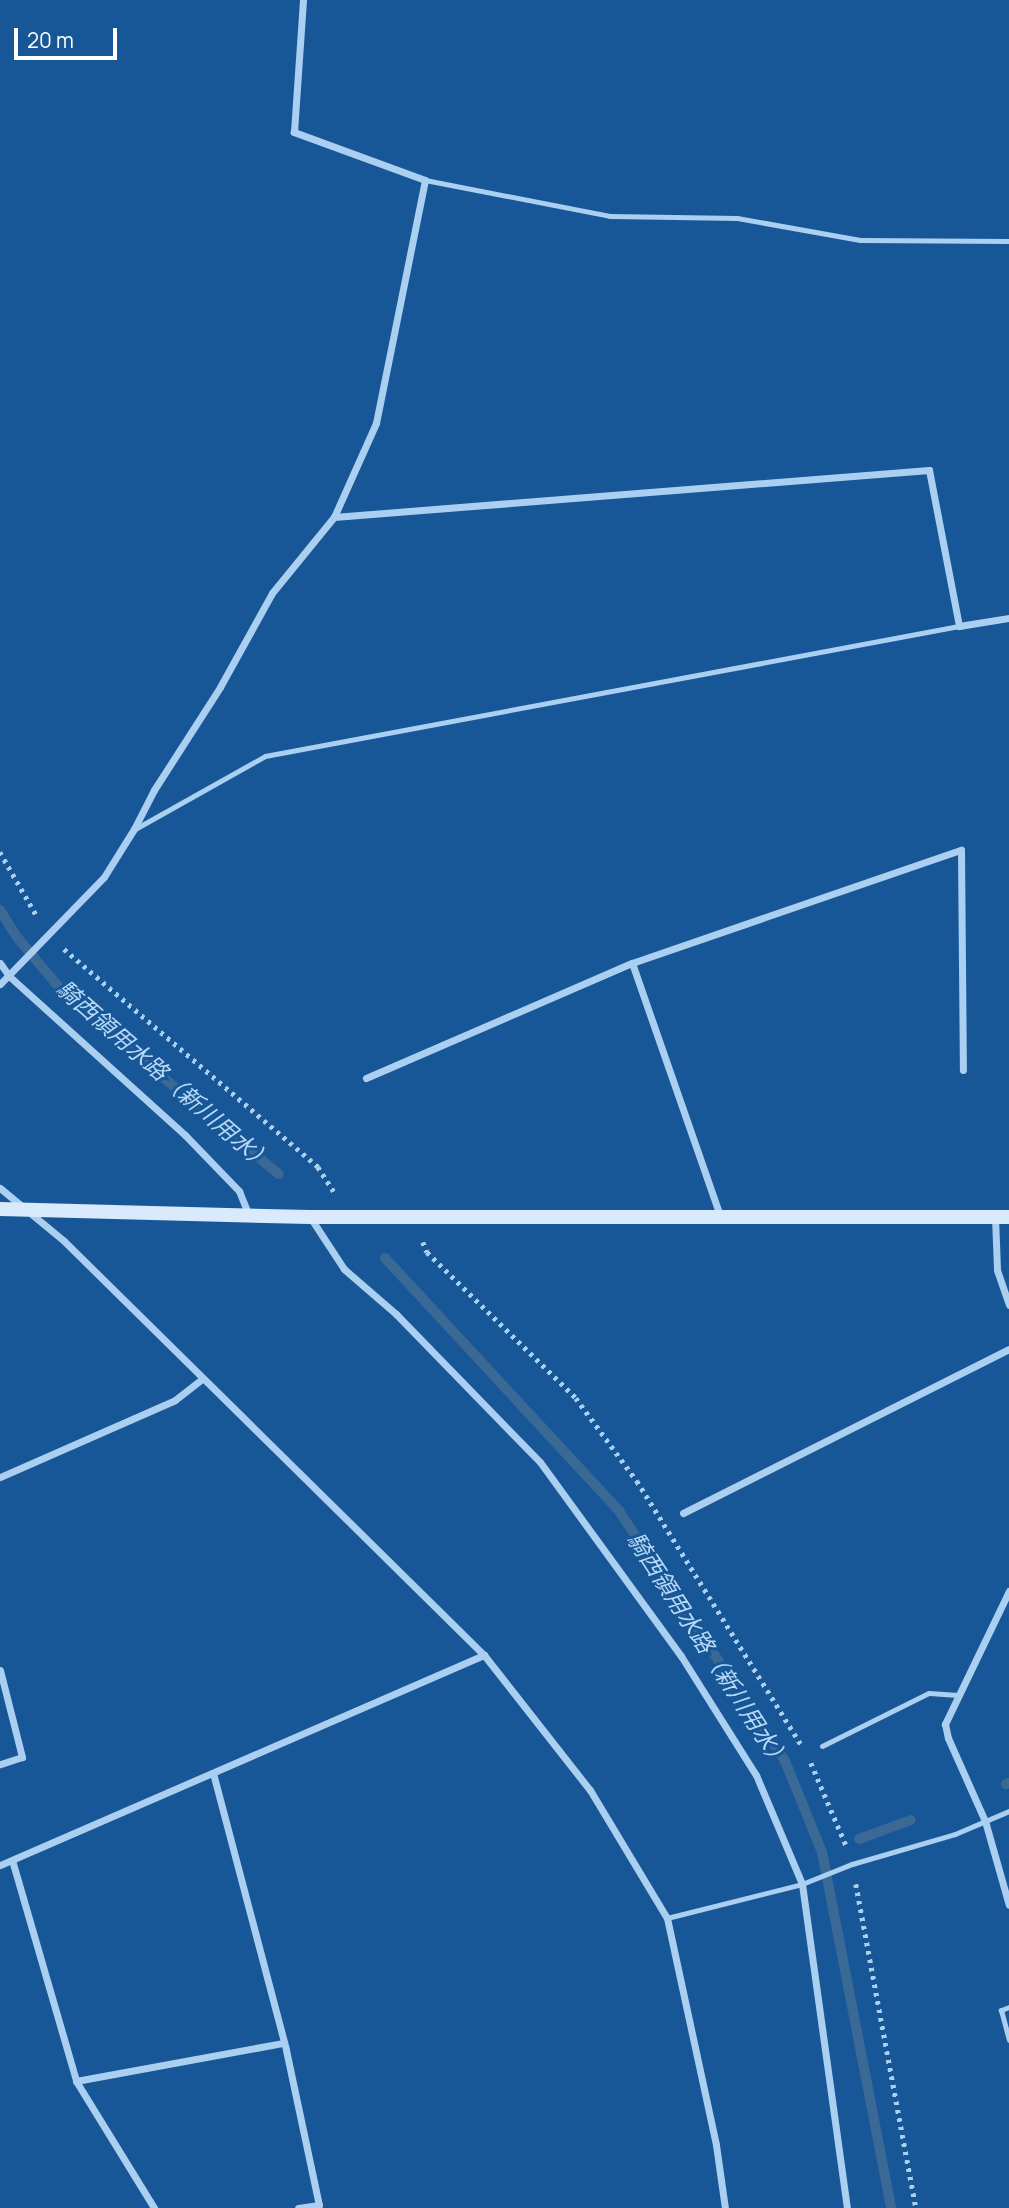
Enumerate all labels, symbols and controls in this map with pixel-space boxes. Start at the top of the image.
scale bar [18,14,121,58]
text: 20 m [27,26,74,54]
water label: 騎西領用水路（新川用水） [52,974,278,1176]
water label: 騎西領用水路（新川用水） [622,1527,796,1773]

